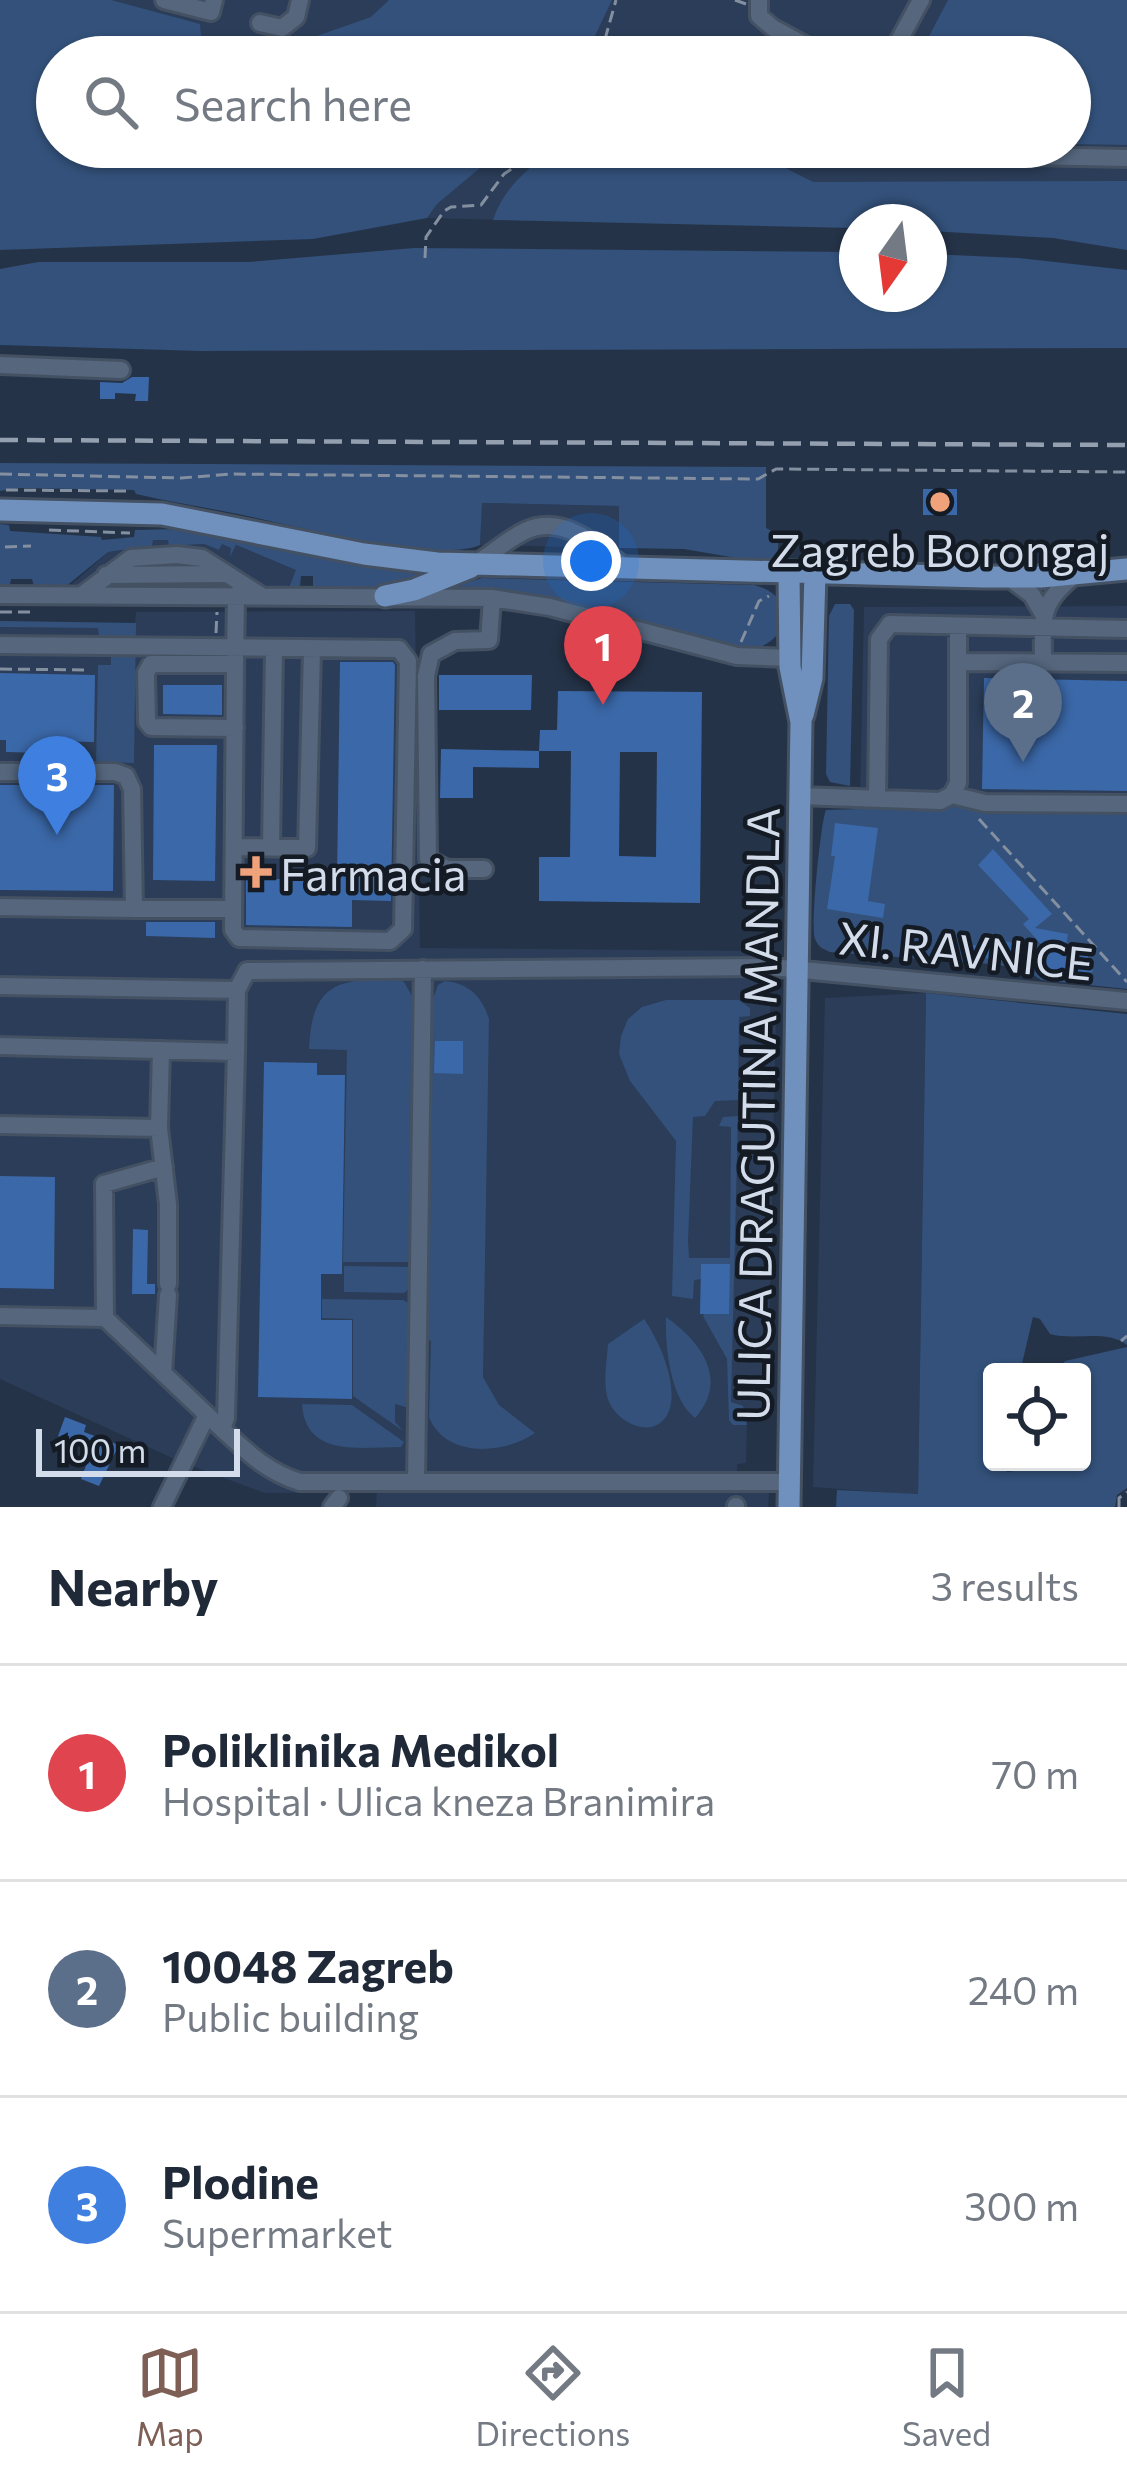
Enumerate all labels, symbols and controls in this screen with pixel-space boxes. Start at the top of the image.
search box [36,36,1091,168]
icon: search [78,69,144,135]
text: Search here [174,75,412,130]
north arrow [839,204,947,312]
marker: Zagreb Borongaj [927,489,953,515]
place label: Zagreb Borongaj [770,521,1110,576]
your location [561,531,621,591]
pin: 1 [564,606,642,705]
pin: 2 [984,663,1062,762]
pin: 3 [18,736,96,835]
street label: ULICA DRAGUTINA MANDLA [723,807,789,1421]
place label: Farmacia [280,845,467,900]
marker: Farmacia [243,859,269,885]
street label: XI. RAVNICE [836,908,1096,990]
map controls [983,1363,1091,1471]
button: locate [983,1363,1091,1471]
scale bar [36,1423,240,1476]
text: 100 m [54,1429,146,1470]
text: Nearby [48,1554,218,1617]
text: 3 results [931,1561,1079,1609]
text: Poliklinika Medikol [162,1721,559,1776]
text: 1 [78,1749,96,1797]
text: 70 m [992,1749,1079,1797]
text: Hospital · Ulica kneza Branimira [162,1776,715,1824]
text: 10048 Zagreb [162,1937,454,1992]
text: 2 [76,1965,98,2013]
text: 240 m [968,1965,1079,2013]
text: Public building [162,1992,419,2040]
text: Plodine [162,2153,319,2208]
text: 3 [76,2181,98,2229]
text: 300 m [964,2181,1079,2229]
text: Supermarket [162,2208,392,2256]
tab: Map [136,2340,204,2453]
tab: Directions [476,2340,630,2453]
tab: Saved [902,2340,991,2453]

